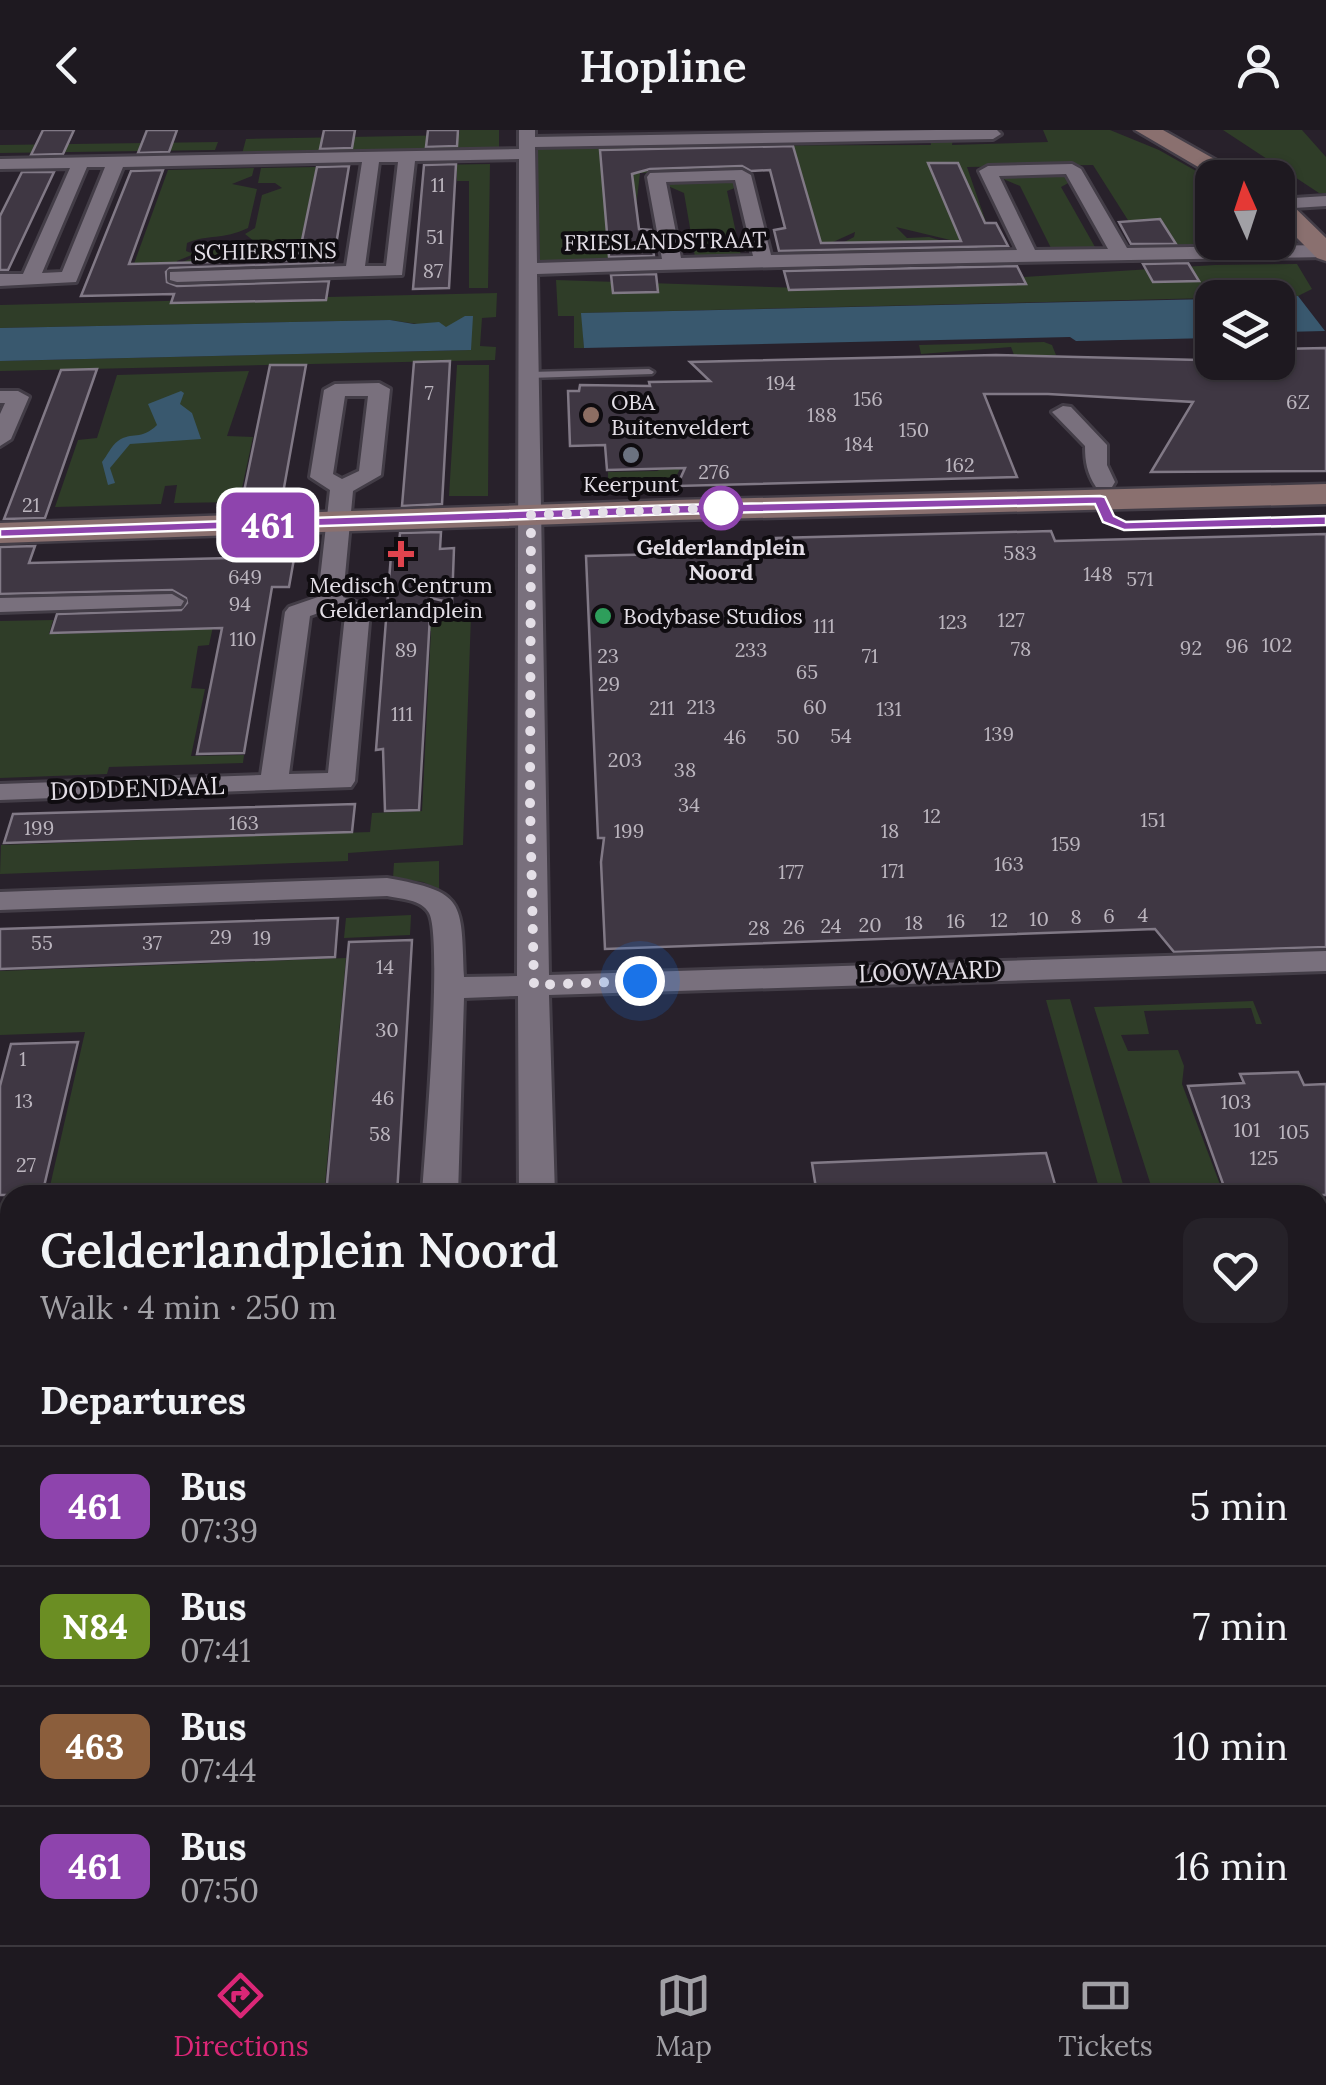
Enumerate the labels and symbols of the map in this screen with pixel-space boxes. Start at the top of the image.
north arrow [1195,160,1295,260]
house number: 11 [431,172,445,197]
house number: 51 [426,224,444,249]
street label: FRIESLANDSTRAAT [563,225,767,257]
street label: SCHIERSTINS [193,236,337,266]
house number: 87 [423,258,443,283]
house number: 194 [766,370,796,395]
house number: 7 [424,380,434,405]
house number: 156 [853,386,883,411]
place label: OBA Buitenveldert [611,388,750,441]
house number: 6Z [1286,389,1310,414]
house number: 188 [807,402,837,427]
marker: OBA Buitenveldert [580,404,602,426]
house number: 150 [899,417,929,442]
house number: 184 [844,431,874,456]
marker: Keerpunt [620,444,642,466]
house number: 162 [945,452,975,477]
house number: 276 [698,459,730,484]
place label: Keerpunt [583,470,679,498]
marker: Gelderlandplein Noord [700,487,742,529]
house number: 21 [22,492,40,517]
line badge: 461 [210,492,326,558]
place label: Gelderlandplein Noord [636,533,806,586]
house number: 583 [1003,540,1037,565]
marker: Medisch Centrum Gelderlandplein [388,541,414,567]
house number: 148 [1083,561,1113,586]
house number: 649 [228,564,262,589]
house number: 571 [1126,566,1154,591]
place label: Medisch Centrum Gelderlandplein [309,571,493,624]
house number: 94 [229,591,251,616]
place label: Bodybase Studios [623,602,803,630]
marker: Bodybase Studios [592,605,614,627]
house number: 127 [997,607,1025,632]
house number: 123 [939,609,967,634]
house number: 111 [813,613,835,638]
house number: 110 [230,626,256,651]
house number: 102 [1262,632,1292,657]
house number: 96 [1225,633,1249,658]
house number: 92 [1180,635,1202,660]
house number: 78 [1011,636,1031,661]
house number: 89 [395,637,417,662]
house number: 233 [735,637,767,662]
house number: 23 [597,643,619,668]
house number: 71 [862,643,878,668]
house number: 65 [796,659,818,684]
house number: 29 [598,671,620,696]
house number: 213 [686,694,716,719]
house number: 60 [803,694,827,719]
house number: 211 [649,695,675,720]
house number: 131 [876,696,902,721]
house number: 111 [391,701,413,726]
house number: 139 [984,721,1014,746]
house number: 54 [830,723,852,748]
house number: 46 [724,724,746,749]
house number: 50 [776,724,800,749]
house number: 203 [608,747,642,772]
house number: 38 [674,757,696,782]
street label: DODDENDAAL [49,769,225,807]
house number: 34 [678,792,700,817]
house number: 12 [923,803,941,828]
house number: 151 [1140,807,1166,832]
house number: 163 [229,810,259,835]
house number: 199 [24,815,54,840]
house number: 199 [614,818,644,843]
house number: 18 [881,818,899,843]
house number: 159 [1051,831,1081,856]
house number: 163 [994,851,1024,876]
house number: 171 [881,858,905,883]
house number: 177 [778,859,804,884]
house number: 4 [1138,902,1149,927]
house number: 6 [1103,903,1115,928]
house number: 8 [1070,904,1082,929]
house number: 10 [1029,906,1049,931]
house number: 12 [990,907,1008,932]
house number: 16 [947,908,965,933]
house number: 18 [905,910,923,935]
house number: 20 [858,912,882,937]
house number: 24 [820,913,842,938]
house number: 26 [783,914,805,939]
house number: 28 [748,915,770,940]
house number: 29 [210,924,232,949]
house number: 19 [253,925,271,950]
house number: 55 [31,930,53,955]
house number: 37 [142,930,162,955]
street label: LOOWAARD [858,952,1002,990]
house number: 14 [376,954,394,979]
your location [615,956,665,1006]
house number: 30 [375,1017,399,1042]
house number: 1 [19,1046,27,1071]
house number: 46 [372,1085,394,1110]
house number: 13 [15,1088,33,1113]
house number: 103 [1221,1089,1251,1114]
house number: 101 [1234,1117,1260,1142]
house number: 105 [1279,1119,1309,1144]
house number: 58 [369,1121,391,1146]
house number: 125 [1250,1145,1278,1170]
house number: 27 [16,1152,36,1177]

